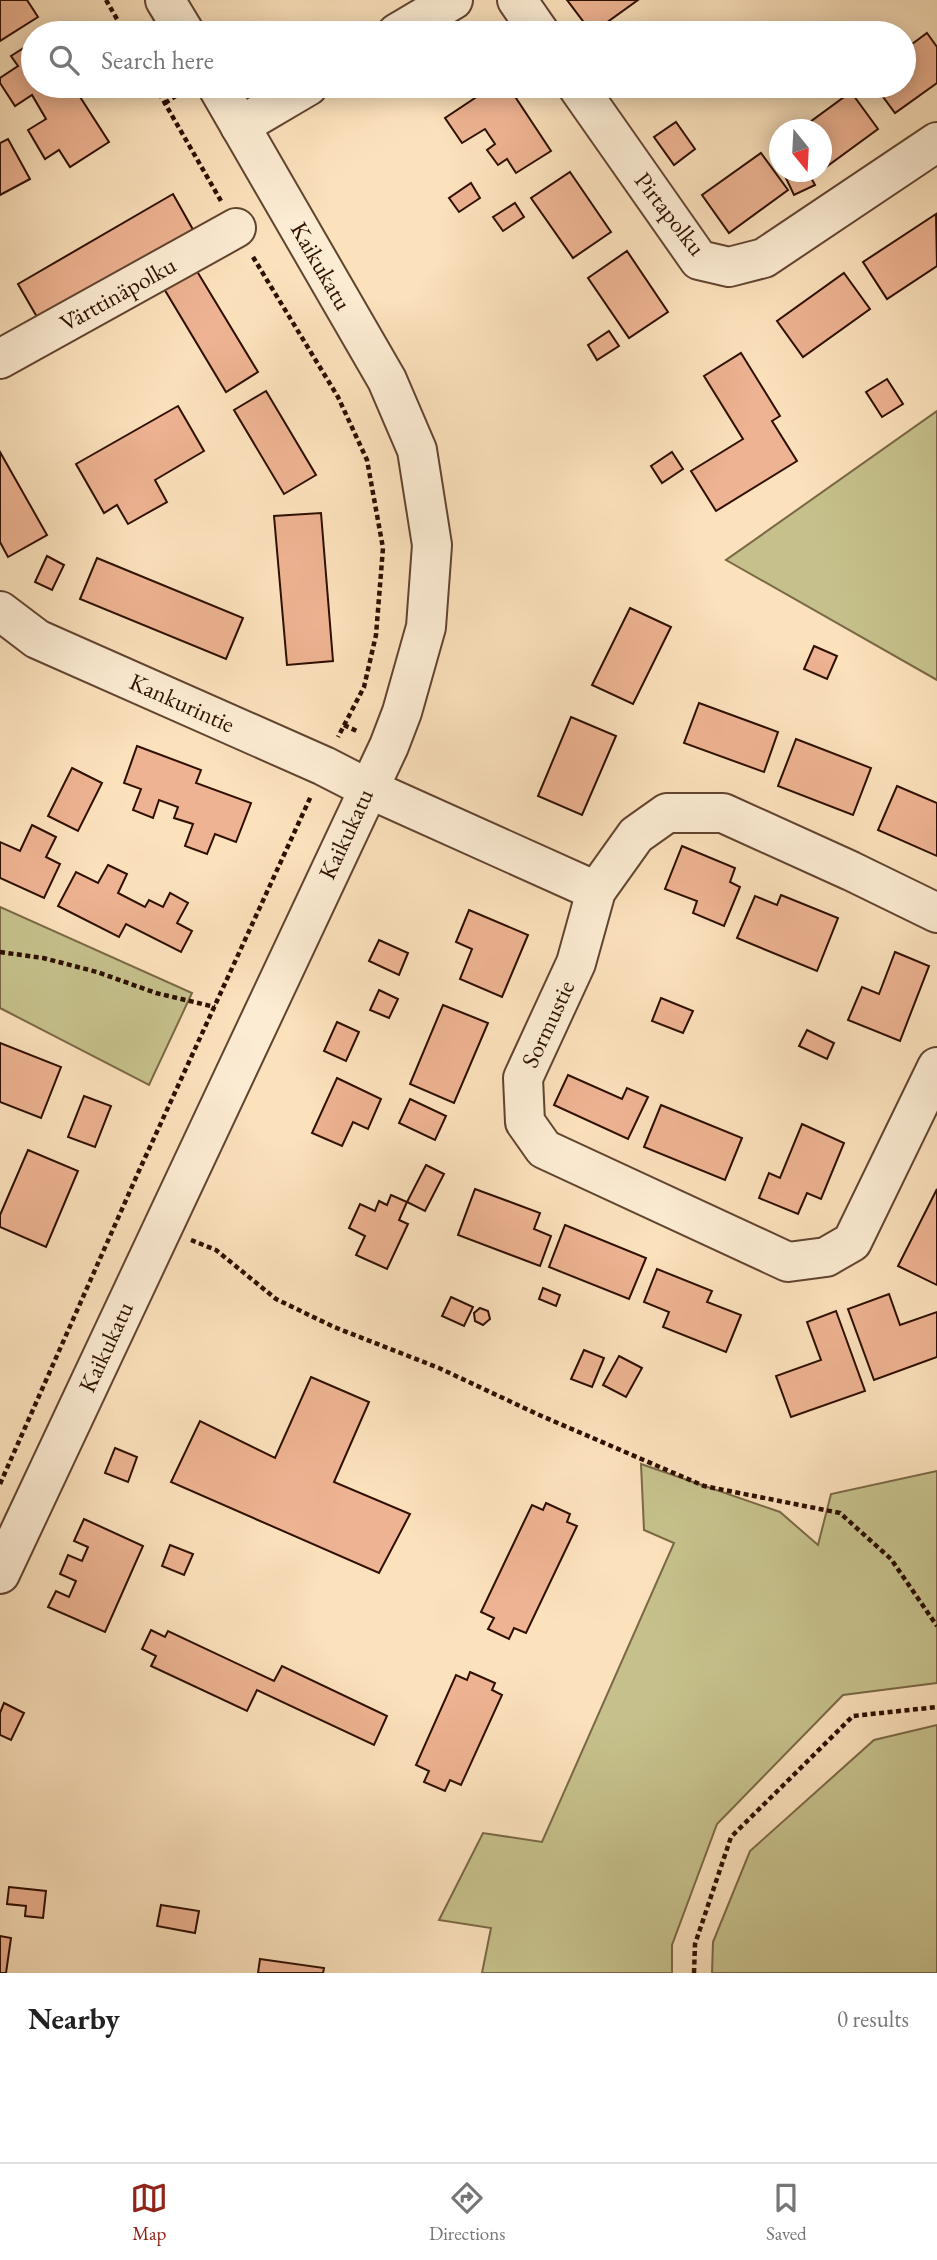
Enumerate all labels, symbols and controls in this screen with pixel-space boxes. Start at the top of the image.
search box [21,21,916,98]
icon: search [45,41,83,79]
text: Search here [101,43,214,77]
north arrow [769,119,832,182]
street label: Pirtapolku [628,166,713,262]
street label: Kaikukatu [284,216,359,316]
street label: Värttinäpolku [54,249,182,338]
street label: Kankurintie [125,666,240,739]
street label: Kaikukatu [311,783,380,884]
street label: Sormustie [514,975,581,1072]
street label: Kaikukatu [71,1296,140,1397]
text: Nearby [28,1999,120,2038]
text: 0 results [837,2004,909,2034]
tab: Map [130,2179,168,2246]
tab: Directions [429,2179,505,2246]
tab: Saved [766,2179,807,2246]

